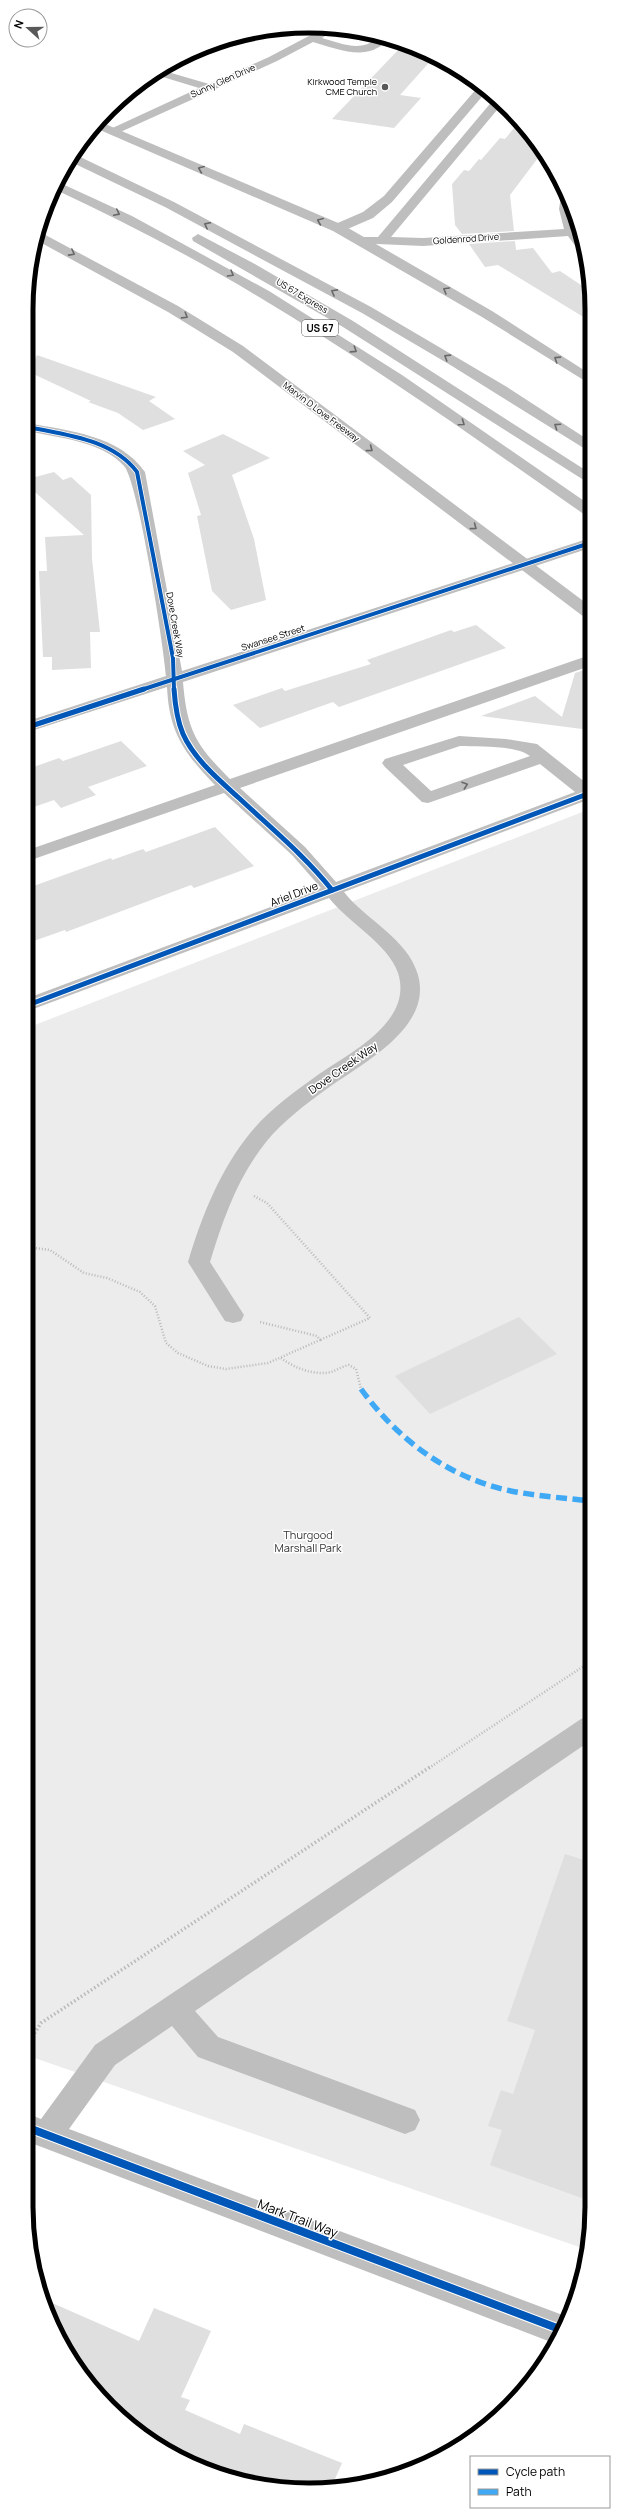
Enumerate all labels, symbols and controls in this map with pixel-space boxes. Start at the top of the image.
north arrow [8,8,48,48]
text: N [10,18,27,31]
street label: Sunny Glen Drive [188,60,257,101]
place label: Kirkwood Temple CME Church [307,75,377,98]
marker: Kirkwood Temple CME Church [380,82,390,92]
one-way arrow [198,166,205,174]
one-way arrow [112,209,120,216]
one-way arrow [317,217,324,225]
one-way arrow [204,222,211,229]
street label: Goldenrod Drive [432,230,499,247]
one-way arrow [67,248,75,256]
one-way arrow [227,270,235,277]
street label: US 67 Express [274,275,331,316]
one-way arrow [443,288,450,295]
one-way arrow [331,289,339,297]
one-way arrow [181,312,188,319]
road number: US 67 [302,320,338,336]
one-way arrow [350,345,357,352]
one-way arrow [444,354,451,361]
one-way arrow [554,356,561,364]
street label: Marvin D Love Freeway [280,378,362,445]
one-way arrow [457,418,464,425]
one-way arrow [554,423,561,431]
one-way arrow [366,444,373,451]
one-way arrow [470,522,477,529]
street label: Dove Creek Way [163,591,188,659]
street label: Swansee Street [239,621,307,654]
one-way arrow [462,781,469,790]
street label: Ariel Drive [268,877,321,910]
street label: Dove Creek Way [305,1038,380,1097]
park label: Thurgood Marshall Park [275,1527,342,1555]
street label: Mark Trail Way [255,2194,341,2242]
legend [470,2456,610,2508]
text: Cycle path [506,2463,565,2480]
text: Path [506,2483,532,2500]

